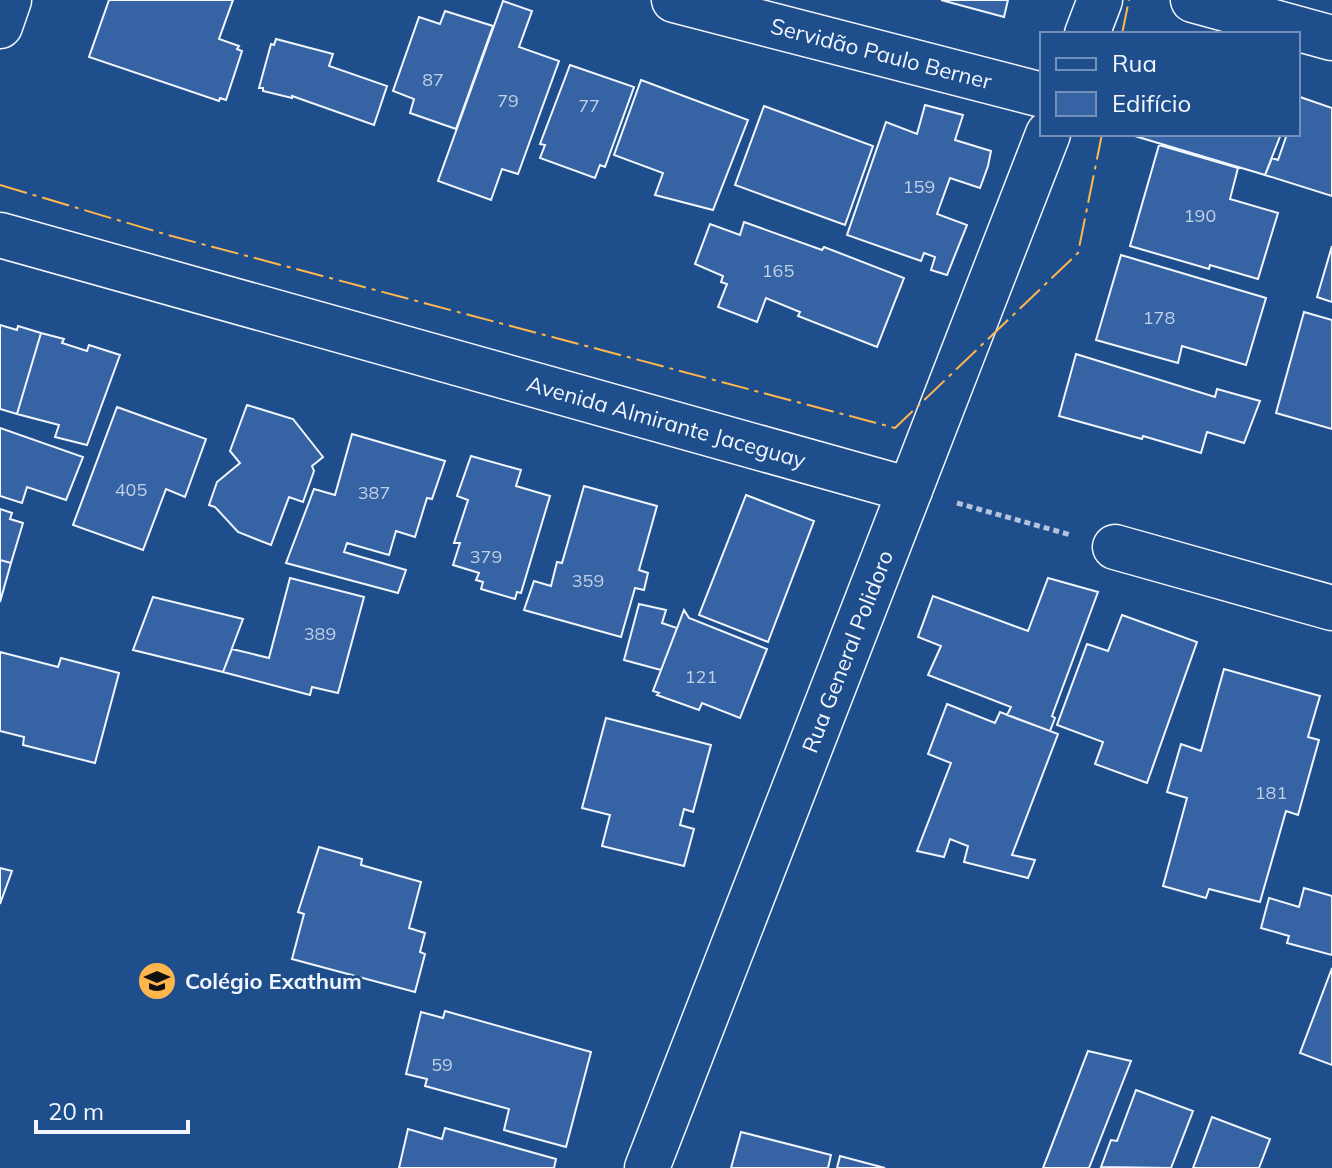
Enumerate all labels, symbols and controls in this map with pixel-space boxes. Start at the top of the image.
street label: Servidão Paulo Berner [768,12,995,95]
legend [1040,32,1300,136]
text: Rua [1112,48,1157,78]
house number: 87 [422,68,444,91]
text: Edifício [1112,88,1191,118]
house number: 79 [497,89,519,112]
house number: 77 [578,94,600,117]
house number: 159 [903,175,935,198]
house number: 190 [1184,204,1216,227]
house number: 165 [762,259,794,282]
house number: 178 [1143,306,1175,329]
street label: Avenida Almirante Jaceguay [524,369,809,474]
house number: 405 [115,478,147,501]
house number: 387 [358,481,390,504]
house number: 379 [470,545,502,568]
street label: Rua General Polidoro [795,546,899,757]
house number: 359 [572,569,604,592]
house number: 389 [304,622,336,645]
house number: 121 [685,665,717,688]
house number: 181 [1255,781,1287,804]
school or university icon: Colégio Exathum [136,960,178,1002]
place label: Colégio Exathum [185,967,362,995]
house number: 59 [431,1053,453,1076]
scale bar [36,1084,188,1134]
text: 20 m [48,1096,104,1126]

